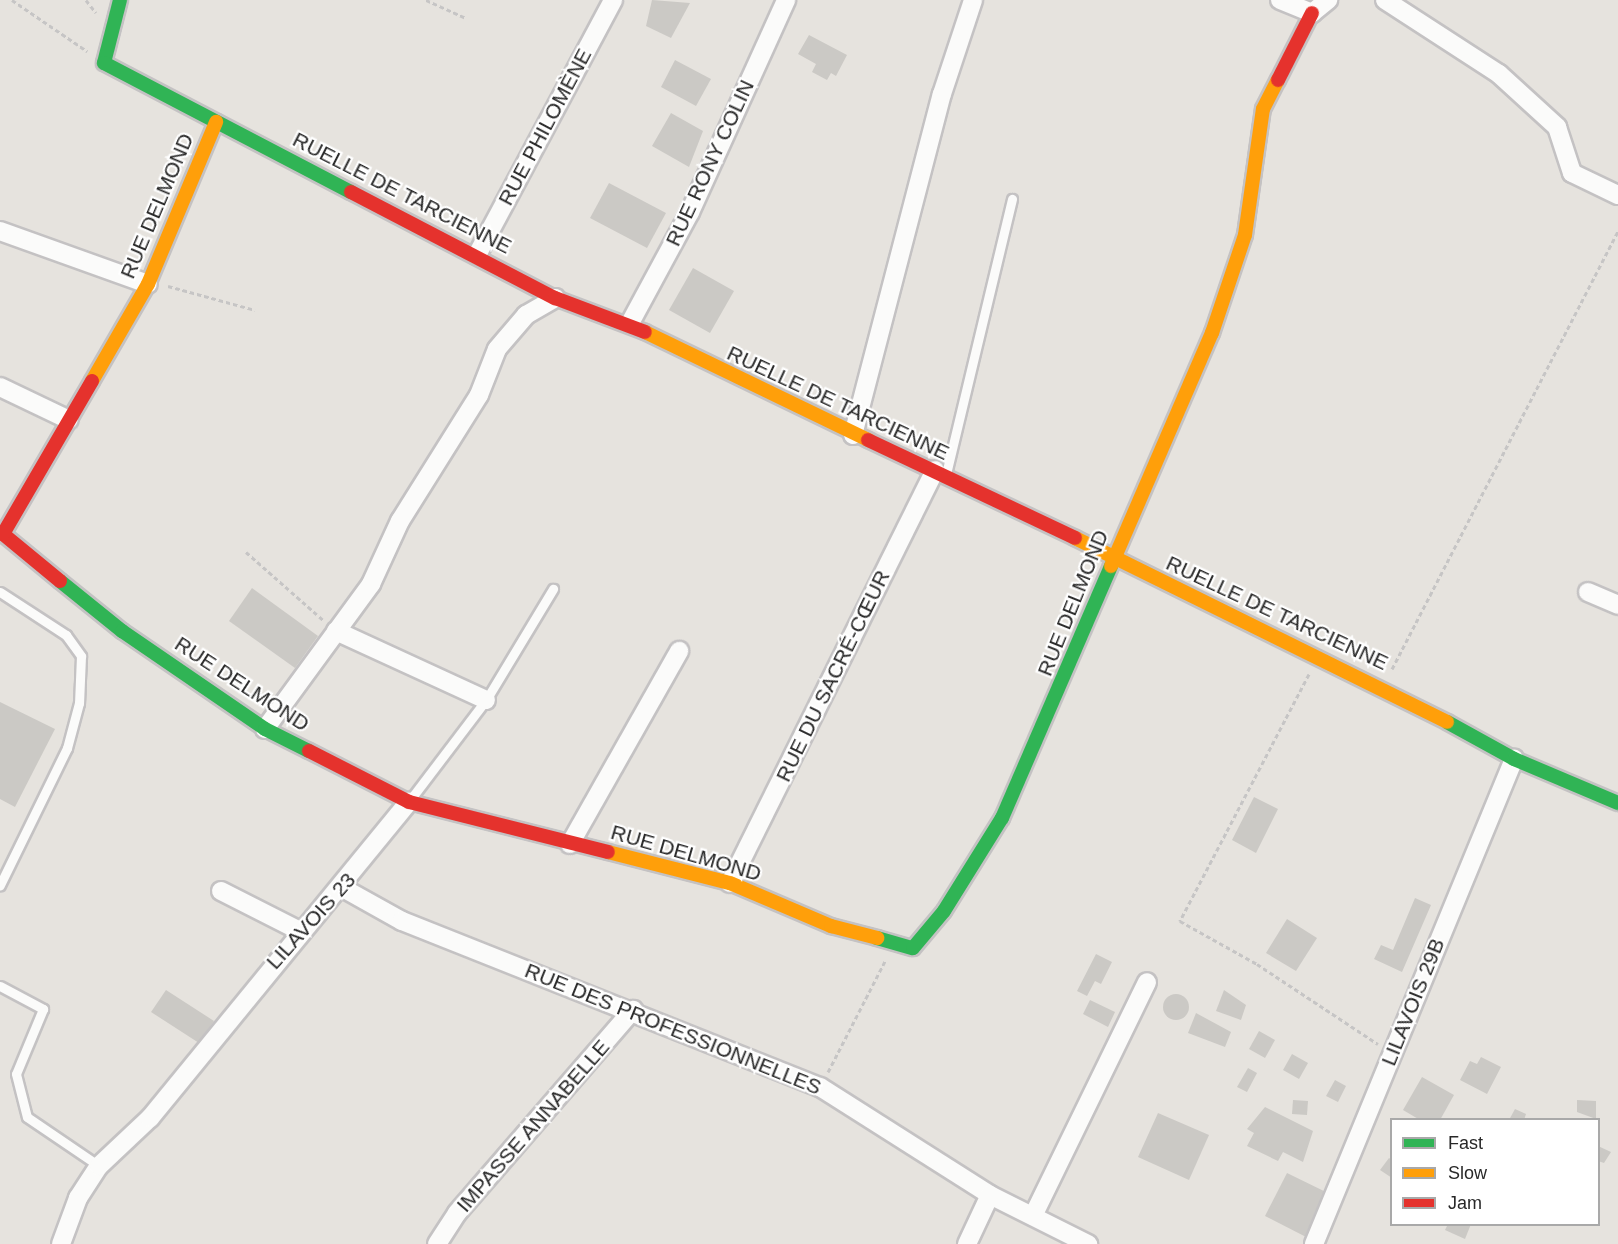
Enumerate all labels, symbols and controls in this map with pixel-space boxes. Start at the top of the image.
street label: RUE PHILOMÈNE [493,44,597,210]
street label: RUE RONY COLIN [660,76,760,250]
street label: RUELLE DE TARCIENNE [288,127,516,259]
street label: RUE DELMOND [115,130,199,282]
street label: RUELLE DE TARCIENNE [723,340,953,466]
street label: RUE DELMOND [1032,526,1114,680]
street label: RUELLE DE TARCIENNE [1162,550,1392,676]
street label: RUE DU SACRÉ-CŒUR [771,566,895,786]
street label: RUE DELMOND [170,631,314,737]
street label: RUE DELMOND [608,820,764,886]
street label: LILAVOIS 23 [261,868,361,974]
street label: LILAVOIS 29B [1376,935,1450,1069]
street label: RUE DES PROFESSIONNELLES [521,958,825,1100]
street label: IMPASSE ANNABELLE [451,1034,615,1218]
legend [1390,1118,1600,1226]
text: Fast [1448,1133,1483,1153]
text: Slow [1448,1163,1487,1183]
text: Jam [1448,1193,1482,1213]

